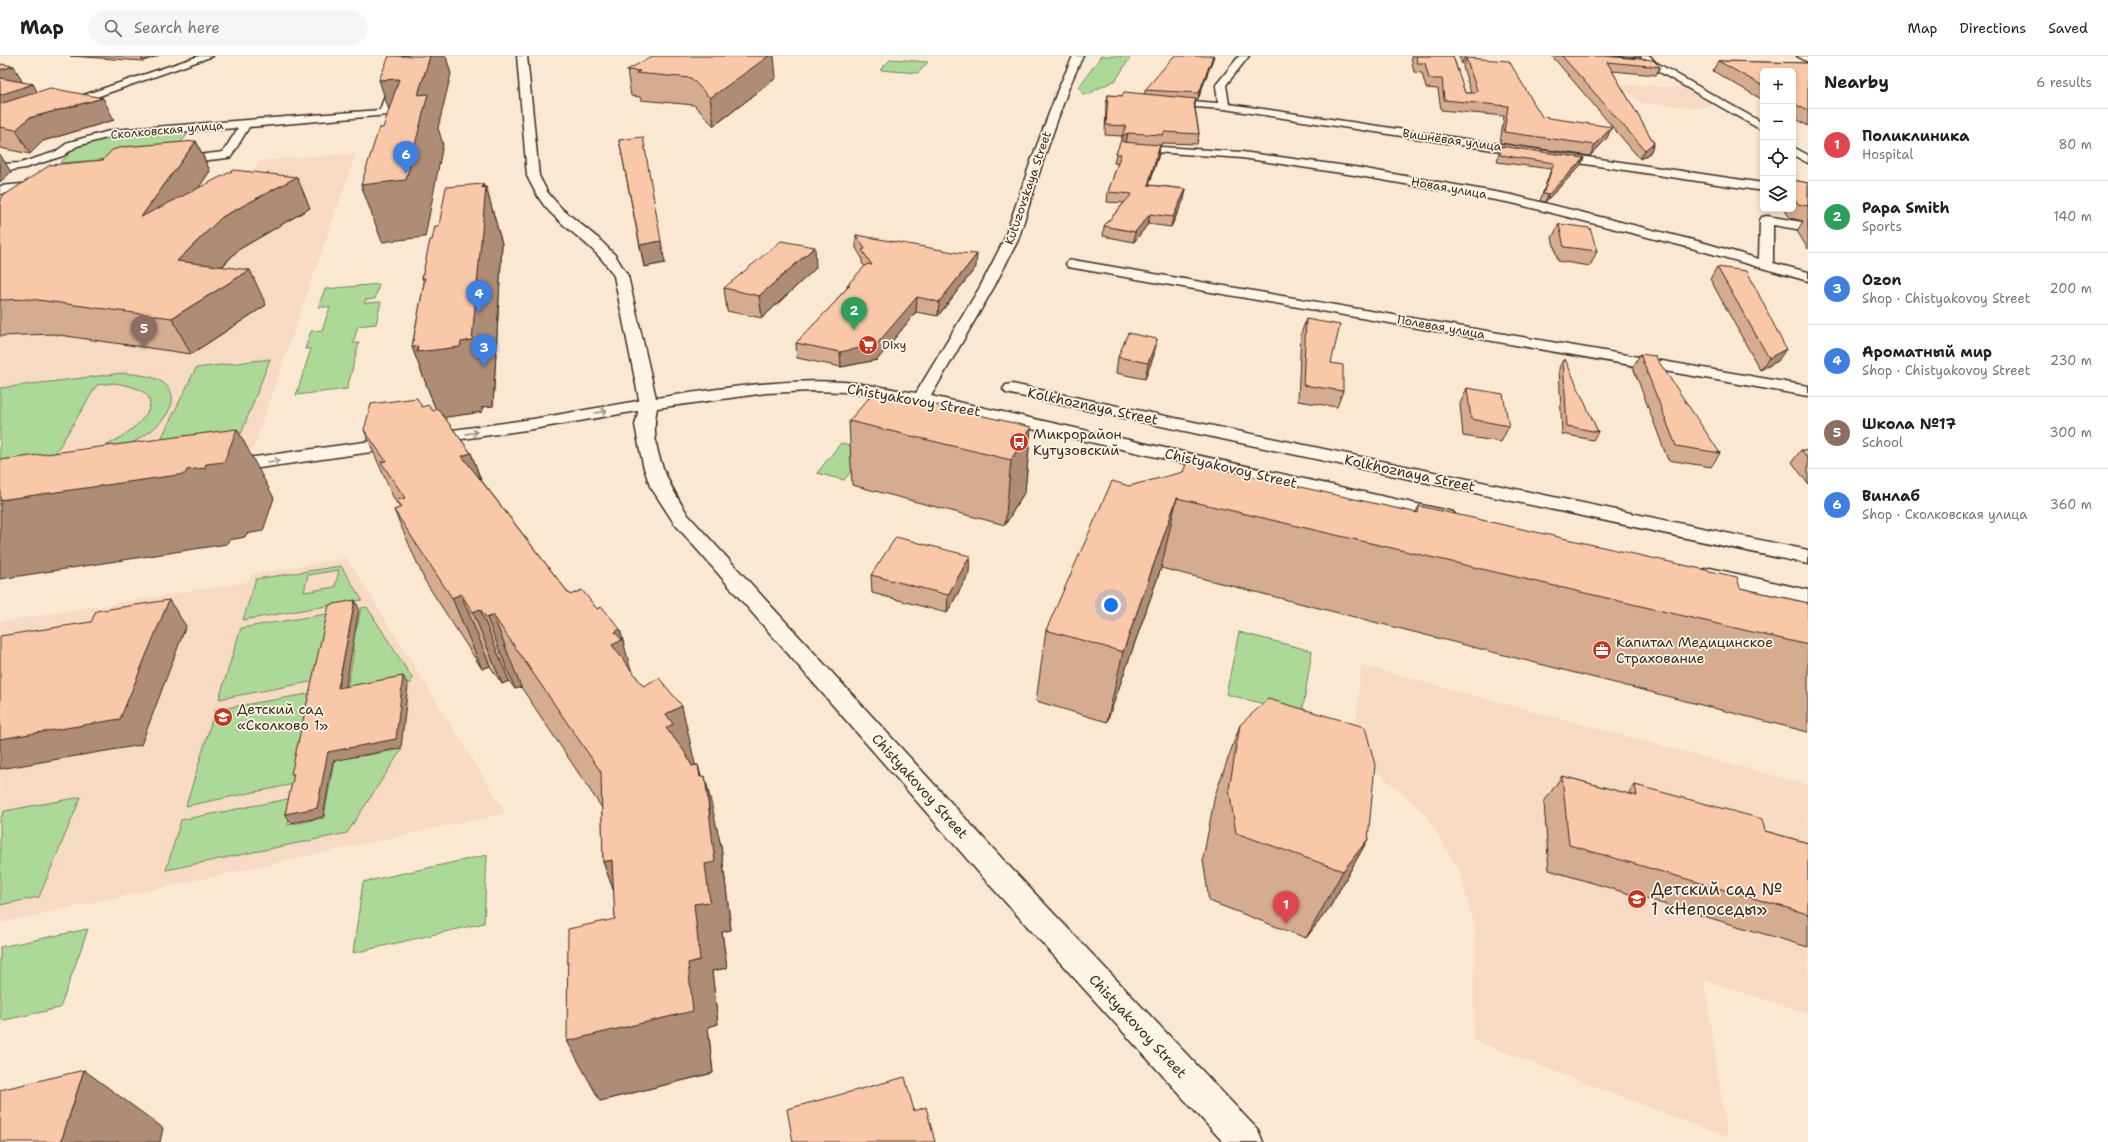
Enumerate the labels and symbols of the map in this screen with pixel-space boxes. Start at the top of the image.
street label: Сколковская улица [110,117,225,143]
street label: Вишнёвая улица [1401,125,1503,155]
street label: Kutuzovskaya Street [1001,129,1055,247]
pin: 6 [393,141,419,174]
street label: Новая улица [1410,173,1489,203]
pin: 4 [466,280,492,313]
pin: 2 [841,297,867,330]
street label: Полевая улица [1396,311,1487,343]
pin: 5 [131,315,157,348]
pin: 3 [471,334,497,367]
supermarket icon: Dixy [857,334,879,356]
place label: Dixy [882,337,907,353]
street label: Chistyakovoy Street [846,379,982,421]
street label: Kolkhoznaya Street [1026,383,1160,429]
one-way arrow [594,408,607,416]
place label: Микрорайон Кутузовский [1033,425,1122,459]
one-way arrow [465,429,478,437]
bus stop icon: Микрорайон Кутузовский [1008,431,1030,453]
street label: Chistyakovoy Street [1163,444,1299,492]
street label: Kolkhoznaya Street [1343,450,1477,496]
one-way arrow [267,457,280,464]
your location [1101,595,1121,615]
place label: Капитал Медицинское Страхование [1616,633,1773,667]
office icon: Капитал Медицинское Страхование [1591,639,1613,661]
place label: Детский сад «Сколково 1» [237,700,328,734]
school or university icon: Детский сад «Сколково 1» [212,706,234,728]
street label: Chistyakovoy Street [868,730,972,842]
place label: Детский сад № 1 «Непоседы» [1651,878,1782,920]
school or university icon: Детский сад № 1 «Непоседы» [1626,888,1648,910]
pin: 1 [1273,891,1299,924]
street label: Chistyakovoy Street [1085,970,1191,1082]

